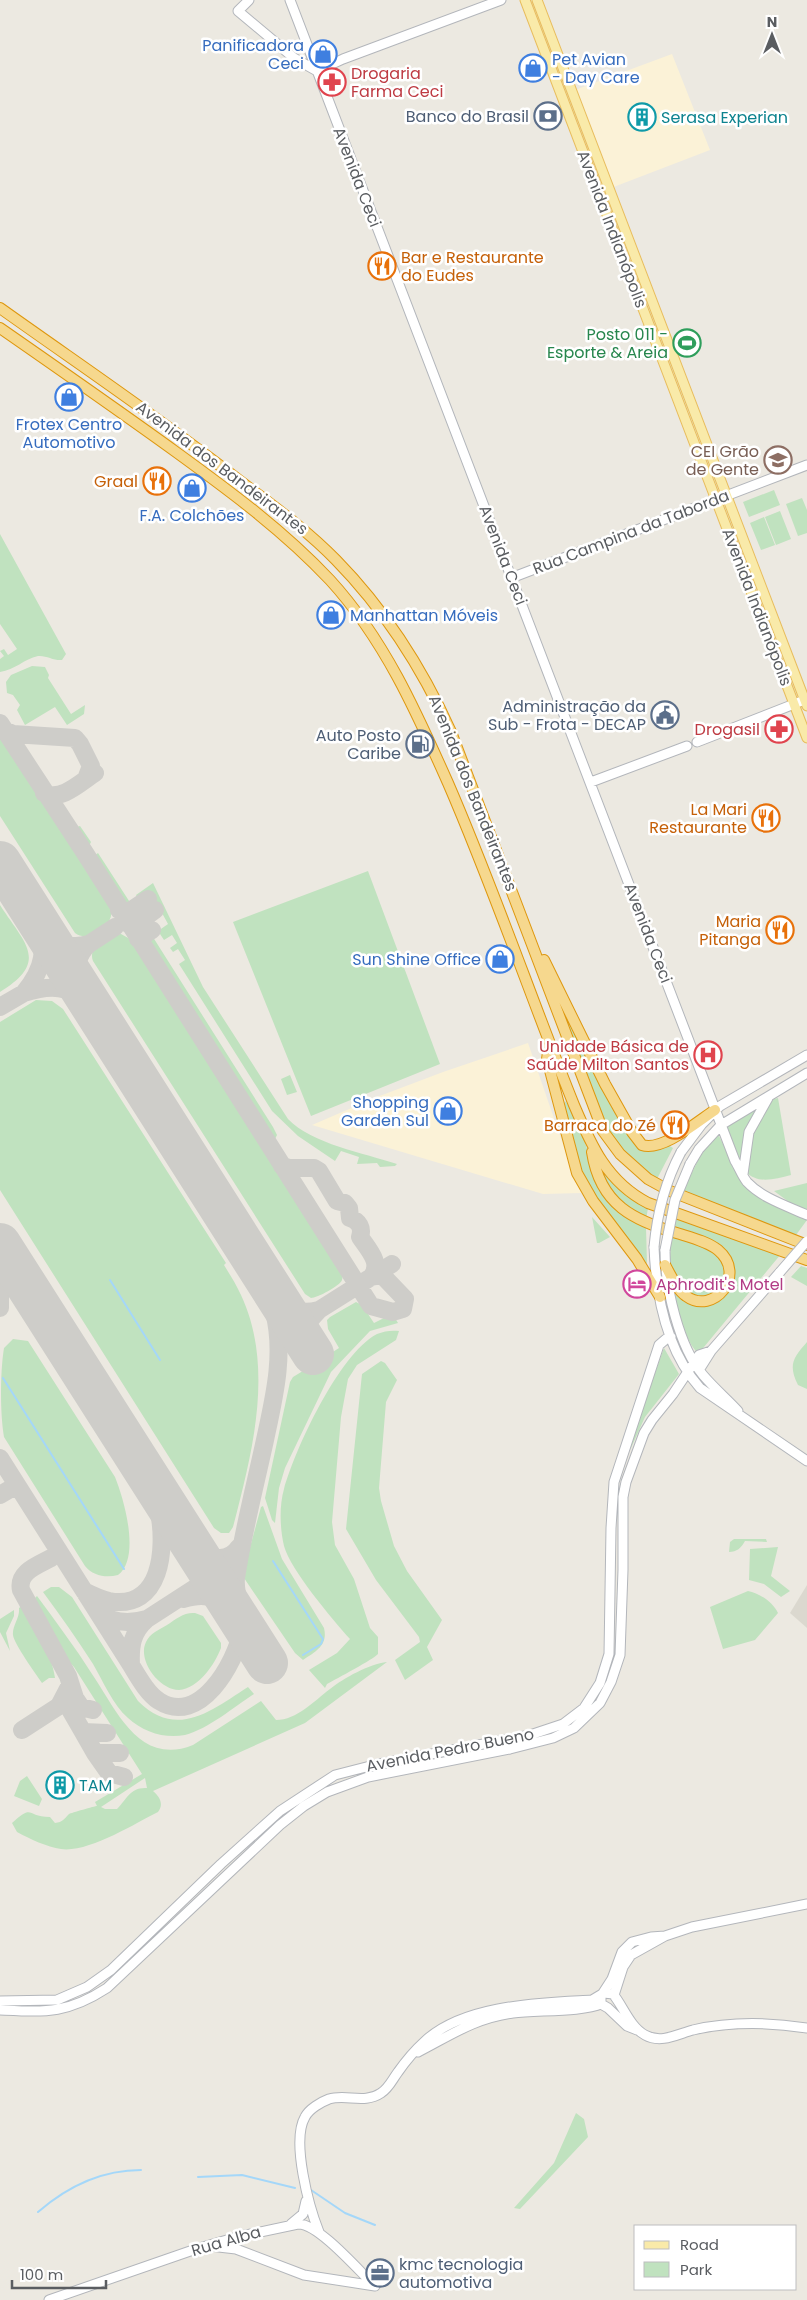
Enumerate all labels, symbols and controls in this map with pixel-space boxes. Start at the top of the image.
north arrow [747,10,797,60]
text: N [767,12,777,32]
place label: Panificadora Ceci [202,34,304,75]
shop icon: Panificadora Ceci [308,39,338,69]
place label: Pet Avian - Day Care [552,48,640,89]
shop icon: Pet Avian - Day Care [518,53,548,83]
place label: Drogaria Farma Ceci [351,62,443,103]
pharmacy icon: Drogaria Farma Ceci [317,67,347,97]
bank icon: Banco do Brasil [533,101,563,131]
building icon: Serasa Experian [627,102,657,132]
place label: Banco do Brasil [406,105,529,128]
place label: Serasa Experian [661,106,788,129]
street label: Avenida Ceci [327,124,387,230]
street label: Avenida Indianópolis [571,147,653,311]
place label: Bar e Restaurante do Eudes [401,246,544,287]
restaurant icon: Bar e Restaurante do Eudes [367,251,397,281]
place label: Posto 011 - Esporte & Areia [547,323,668,364]
sports icon: Posto 011 - Esporte & Areia [672,328,702,358]
shop icon: Frotex Centro Automotivo [54,382,84,412]
street label: Avenida dos Bandeirantes [131,396,313,540]
place label: Frotex Centro Automotivo [16,413,122,454]
place label: CEI Grão de Gente [686,440,759,481]
school or university icon: CEI Grão de Gente [763,445,793,475]
restaurant icon: Graal [142,466,172,496]
place label: Graal [94,470,138,493]
shop icon: F.A. Colchões [177,473,207,503]
street label: Rua Campina da Taborda [529,484,733,580]
street label: Avenida Ceci [473,502,533,608]
place label: F.A. Colchões [140,504,244,527]
street label: Avenida Indianópolis [716,525,798,689]
shop icon: Manhattan Móveis [316,600,346,630]
place label: Manhattan Móveis [350,604,498,627]
street label: Avenida dos Bandeirantes [423,691,523,895]
place label: Administração da Sub - Frota - DECAP [488,695,646,736]
public building icon: Administração da Sub - Frota - DECAP [650,700,680,730]
pharmacy icon: Drogasil [764,714,794,744]
place label: Drogasil [695,718,760,741]
place label: Auto Posto Caribe [316,724,401,765]
fuel station icon: Auto Posto Caribe [405,729,435,759]
place label: La Mari Restaurante [649,798,747,839]
restaurant icon: La Mari Restaurante [751,803,781,833]
street label: Avenida Ceci [618,880,678,986]
place label: Maria Pitanga [699,910,761,951]
restaurant icon: Maria Pitanga [765,915,795,945]
shop icon: Sun Shine Office [485,944,515,974]
place label: Sun Shine Office [352,948,481,971]
place label: Unidade Básica de Saúde Milton Santos [526,1035,689,1076]
hospital icon: Unidade Básica de Saúde Milton Santos [693,1040,723,1070]
place label: Shopping Garden Sul [341,1091,429,1132]
shop icon: Shopping Garden Sul [433,1096,463,1126]
restaurant icon: Barraca do Zé [660,1110,690,1140]
place label: Barraca do Zé [544,1114,656,1137]
hotel icon: Aphrodit's Motel [622,1269,652,1299]
place label: Aphrodit's Motel [656,1273,784,1296]
street label: Avenida Pedro Bueno [364,1722,536,1778]
building icon: TAM [45,1770,75,1800]
place label: TAM [79,1774,112,1797]
street label: Rua Alba [189,2220,263,2262]
legend [634,2225,797,2290]
text: Road [680,2234,719,2255]
place label: kmc tecnologia automotiva [399,2253,523,2294]
scale bar [12,2258,106,2290]
office icon: kmc tecnologia automotiva [365,2258,395,2288]
text: Park [680,2259,712,2280]
text: 100 m [20,2264,63,2285]

